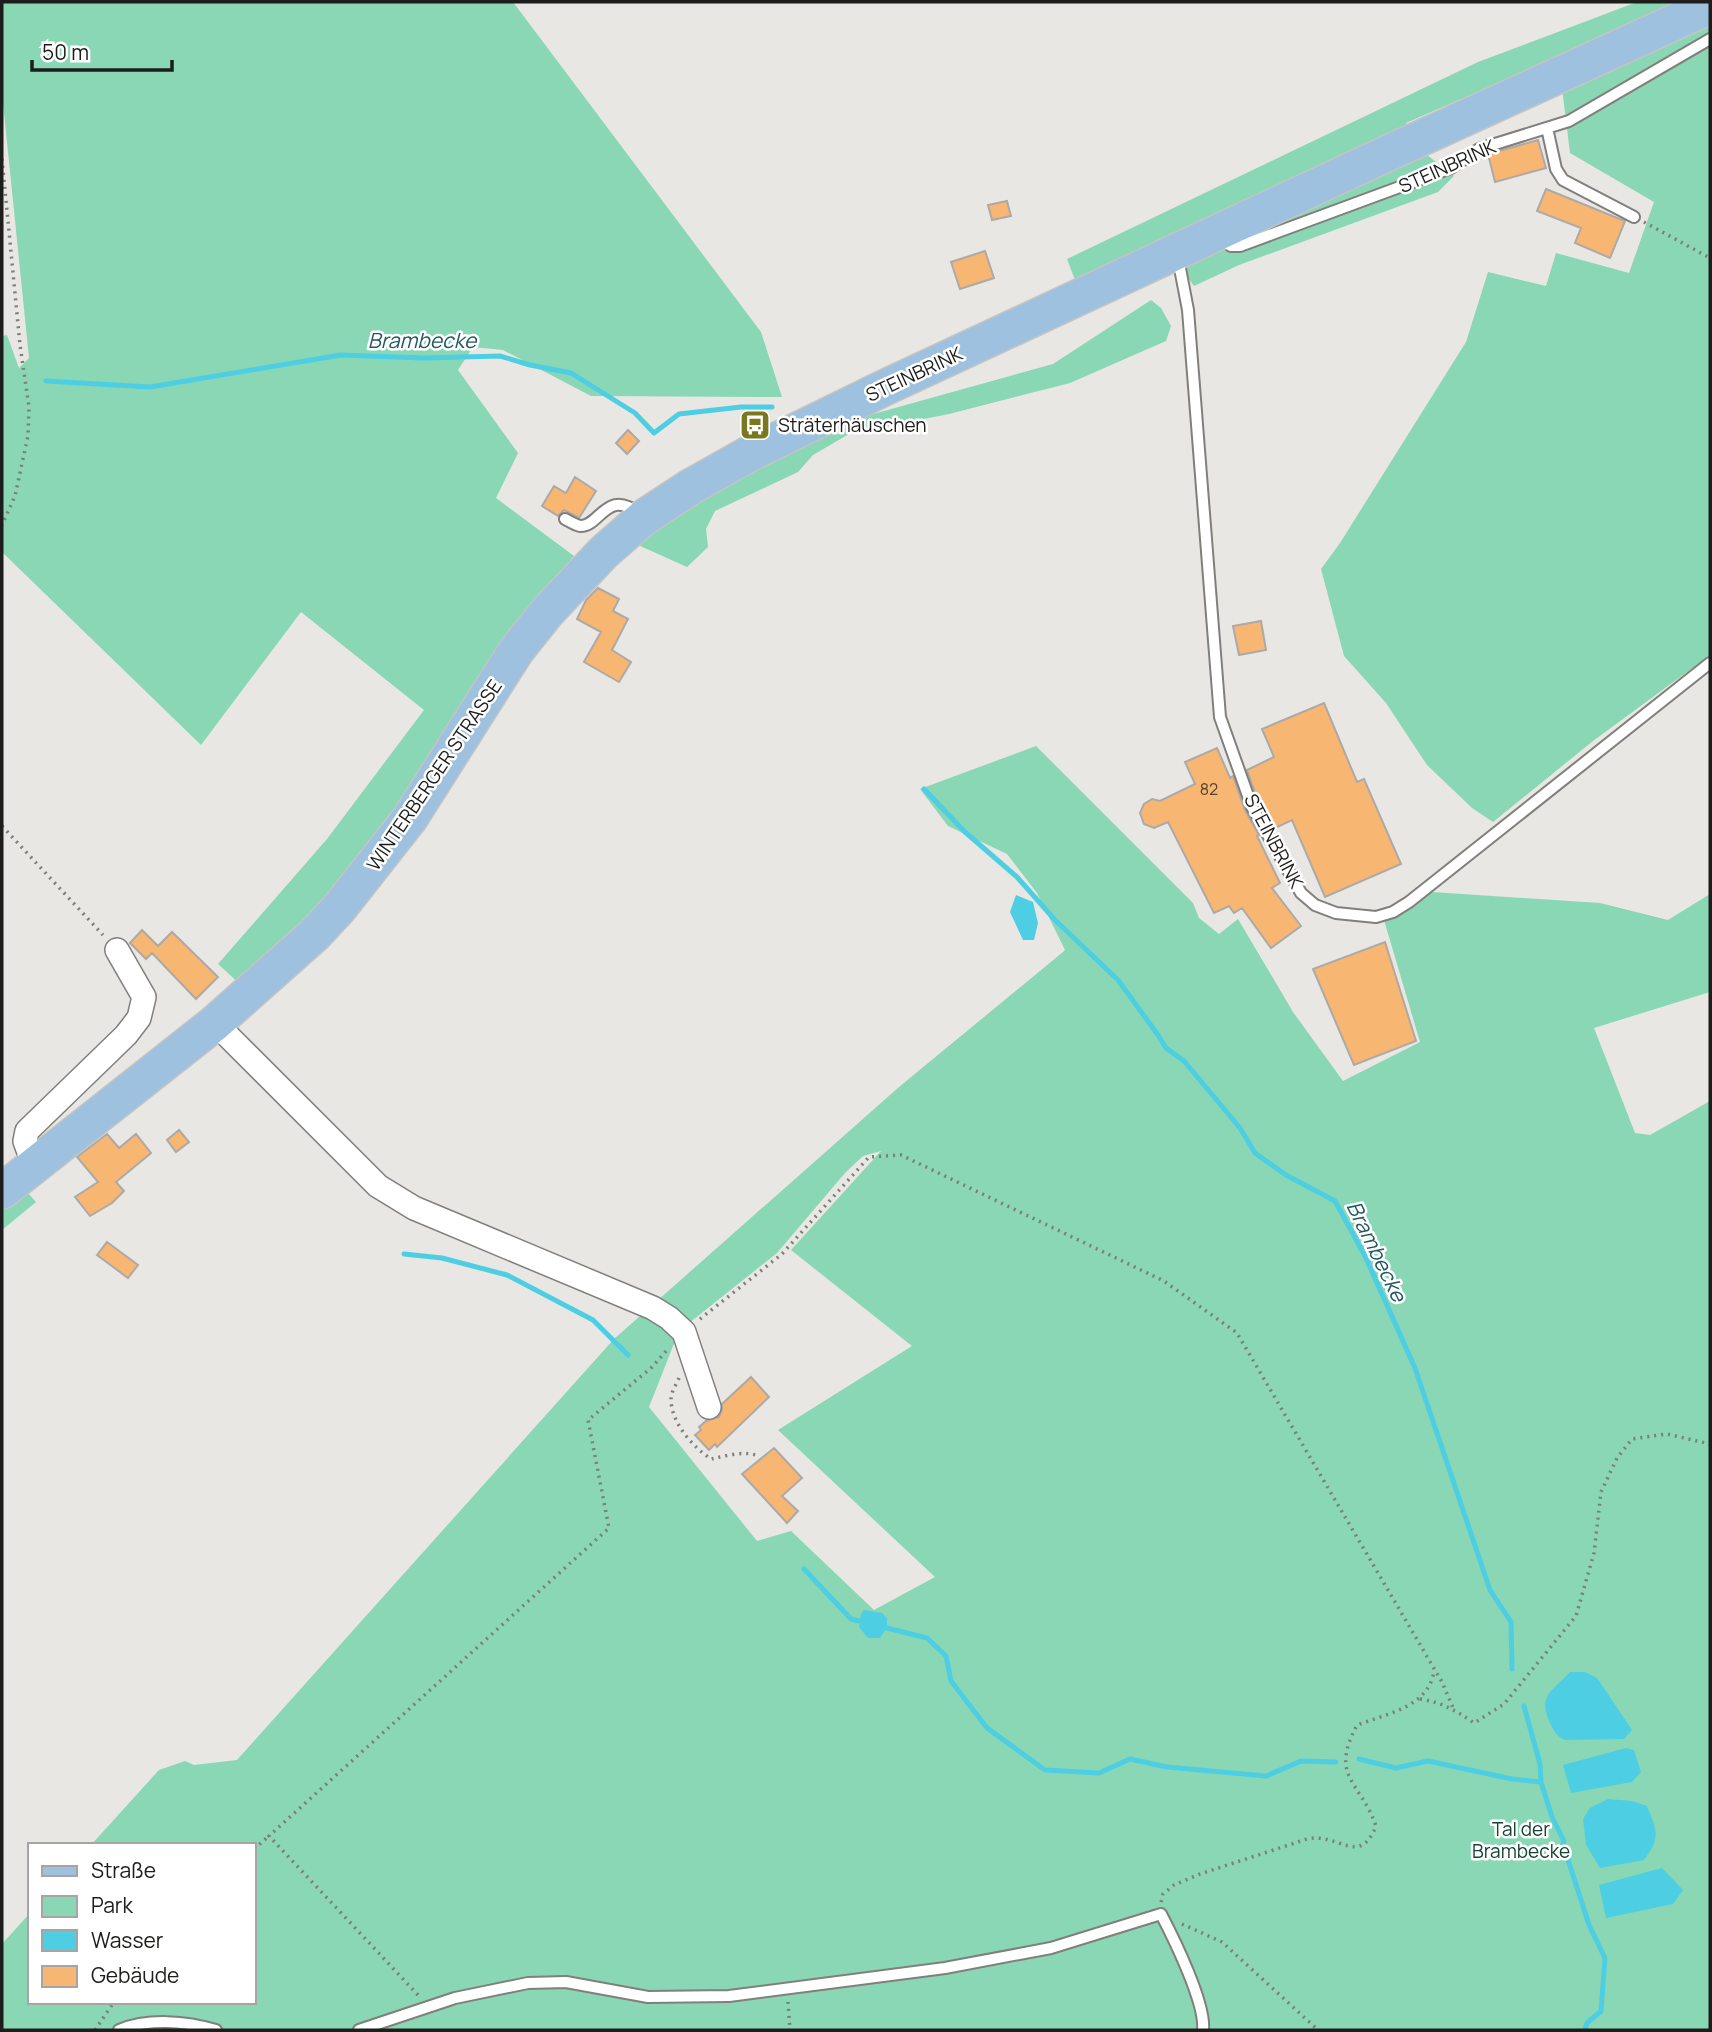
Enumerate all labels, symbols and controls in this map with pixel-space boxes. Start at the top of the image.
scale bar [32,28,172,72]
text: 50 m [42,38,89,66]
street label: STEINBRINK [1394,133,1500,199]
water label: Brambecke [368,326,478,354]
street label: STEINBRINK [862,340,967,408]
bus stop icon: Sträterhäuschen [738,408,772,442]
place label: Sträterhäuschen [778,412,927,438]
street label: WINTERBERGER STRASSE [360,674,508,876]
house number: 82 [1200,778,1218,800]
street label: STEINBRINK [1238,789,1310,894]
water label: Brambecke [1341,1196,1414,1307]
park label: Tal der Brambecke [1472,1816,1570,1864]
legend [28,1843,256,2004]
text: Straße [91,1856,156,1884]
text: Park [91,1891,133,1919]
text: Wasser [91,1926,164,1954]
text: Gebäude [91,1961,179,1989]

